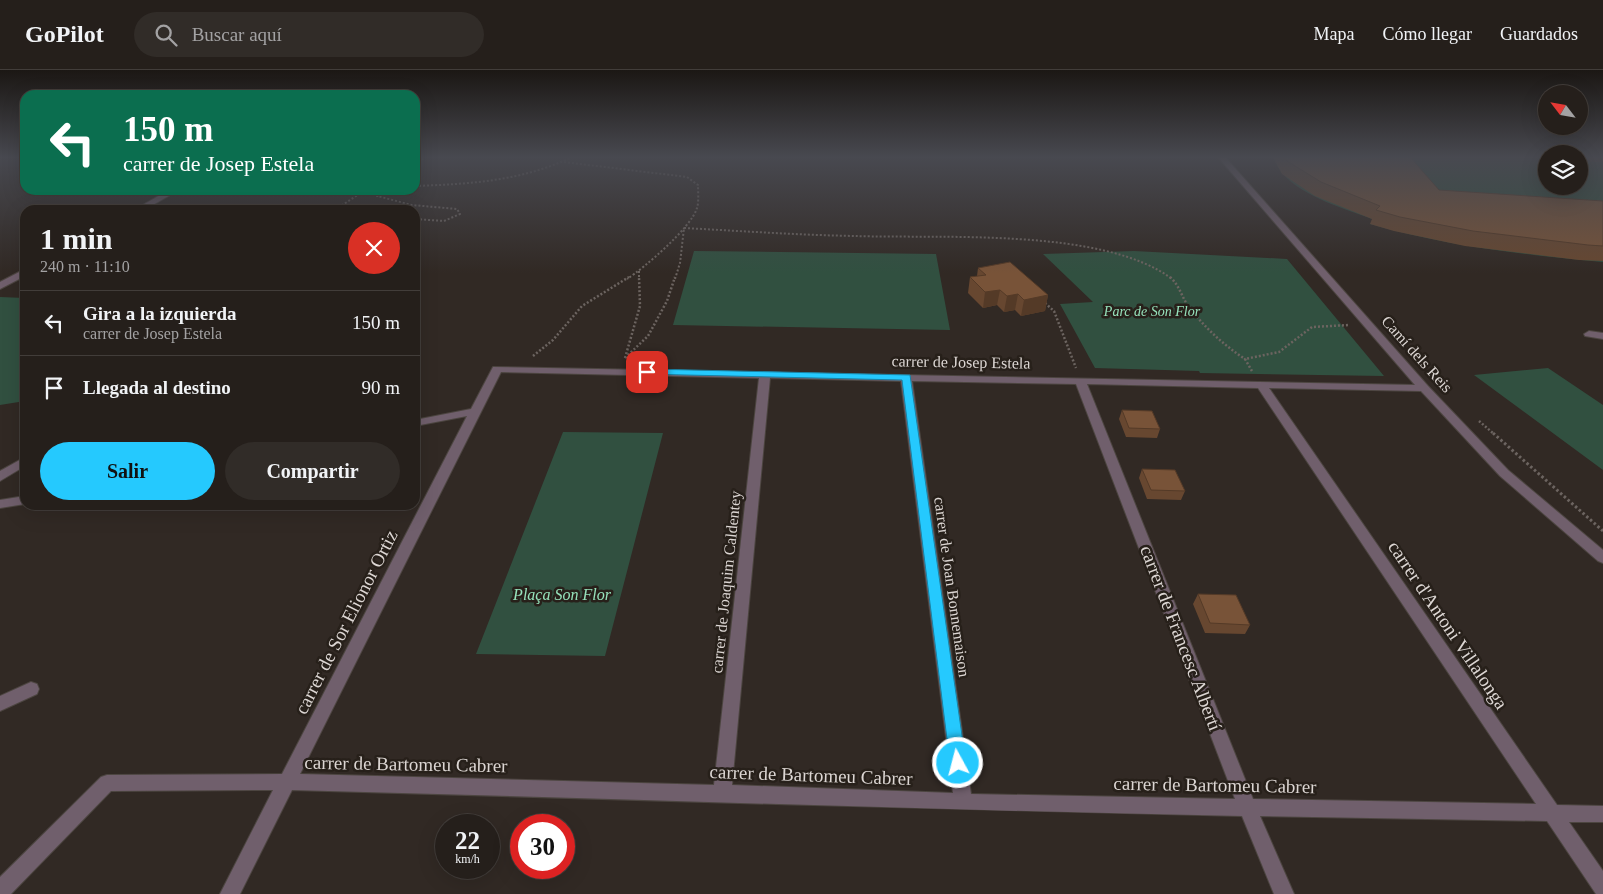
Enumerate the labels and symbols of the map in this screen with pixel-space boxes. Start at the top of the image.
north arrow [1538,85,1588,135]
park label: Parc de Son Flor [1103,304,1201,319]
street label: Camí dels Reis [1378,312,1456,396]
pin [626,351,668,393]
street label: carrer de Josep Estela [891,352,1031,373]
street label: carrer de Joaquim Caldentey [708,490,745,674]
street label: carrer de Joan Bonnemaison [931,496,973,678]
street label: carrer de Sor Elionor Ortiz [290,527,402,717]
street label: carrer d'Antoni Villalonga [1384,537,1512,713]
street label: carrer de Francesc Albertí [1136,542,1226,734]
park label: Plaça Son Flor [512,586,612,604]
position arrow [931,736,983,788]
street label: carrer de Bartomeu Cabrer [304,752,508,776]
street label: carrer de Bartomeu Cabrer [709,761,914,789]
street label: carrer de Bartomeu Cabrer [1113,773,1317,797]
speed limit sign: 30 [510,814,575,879]

